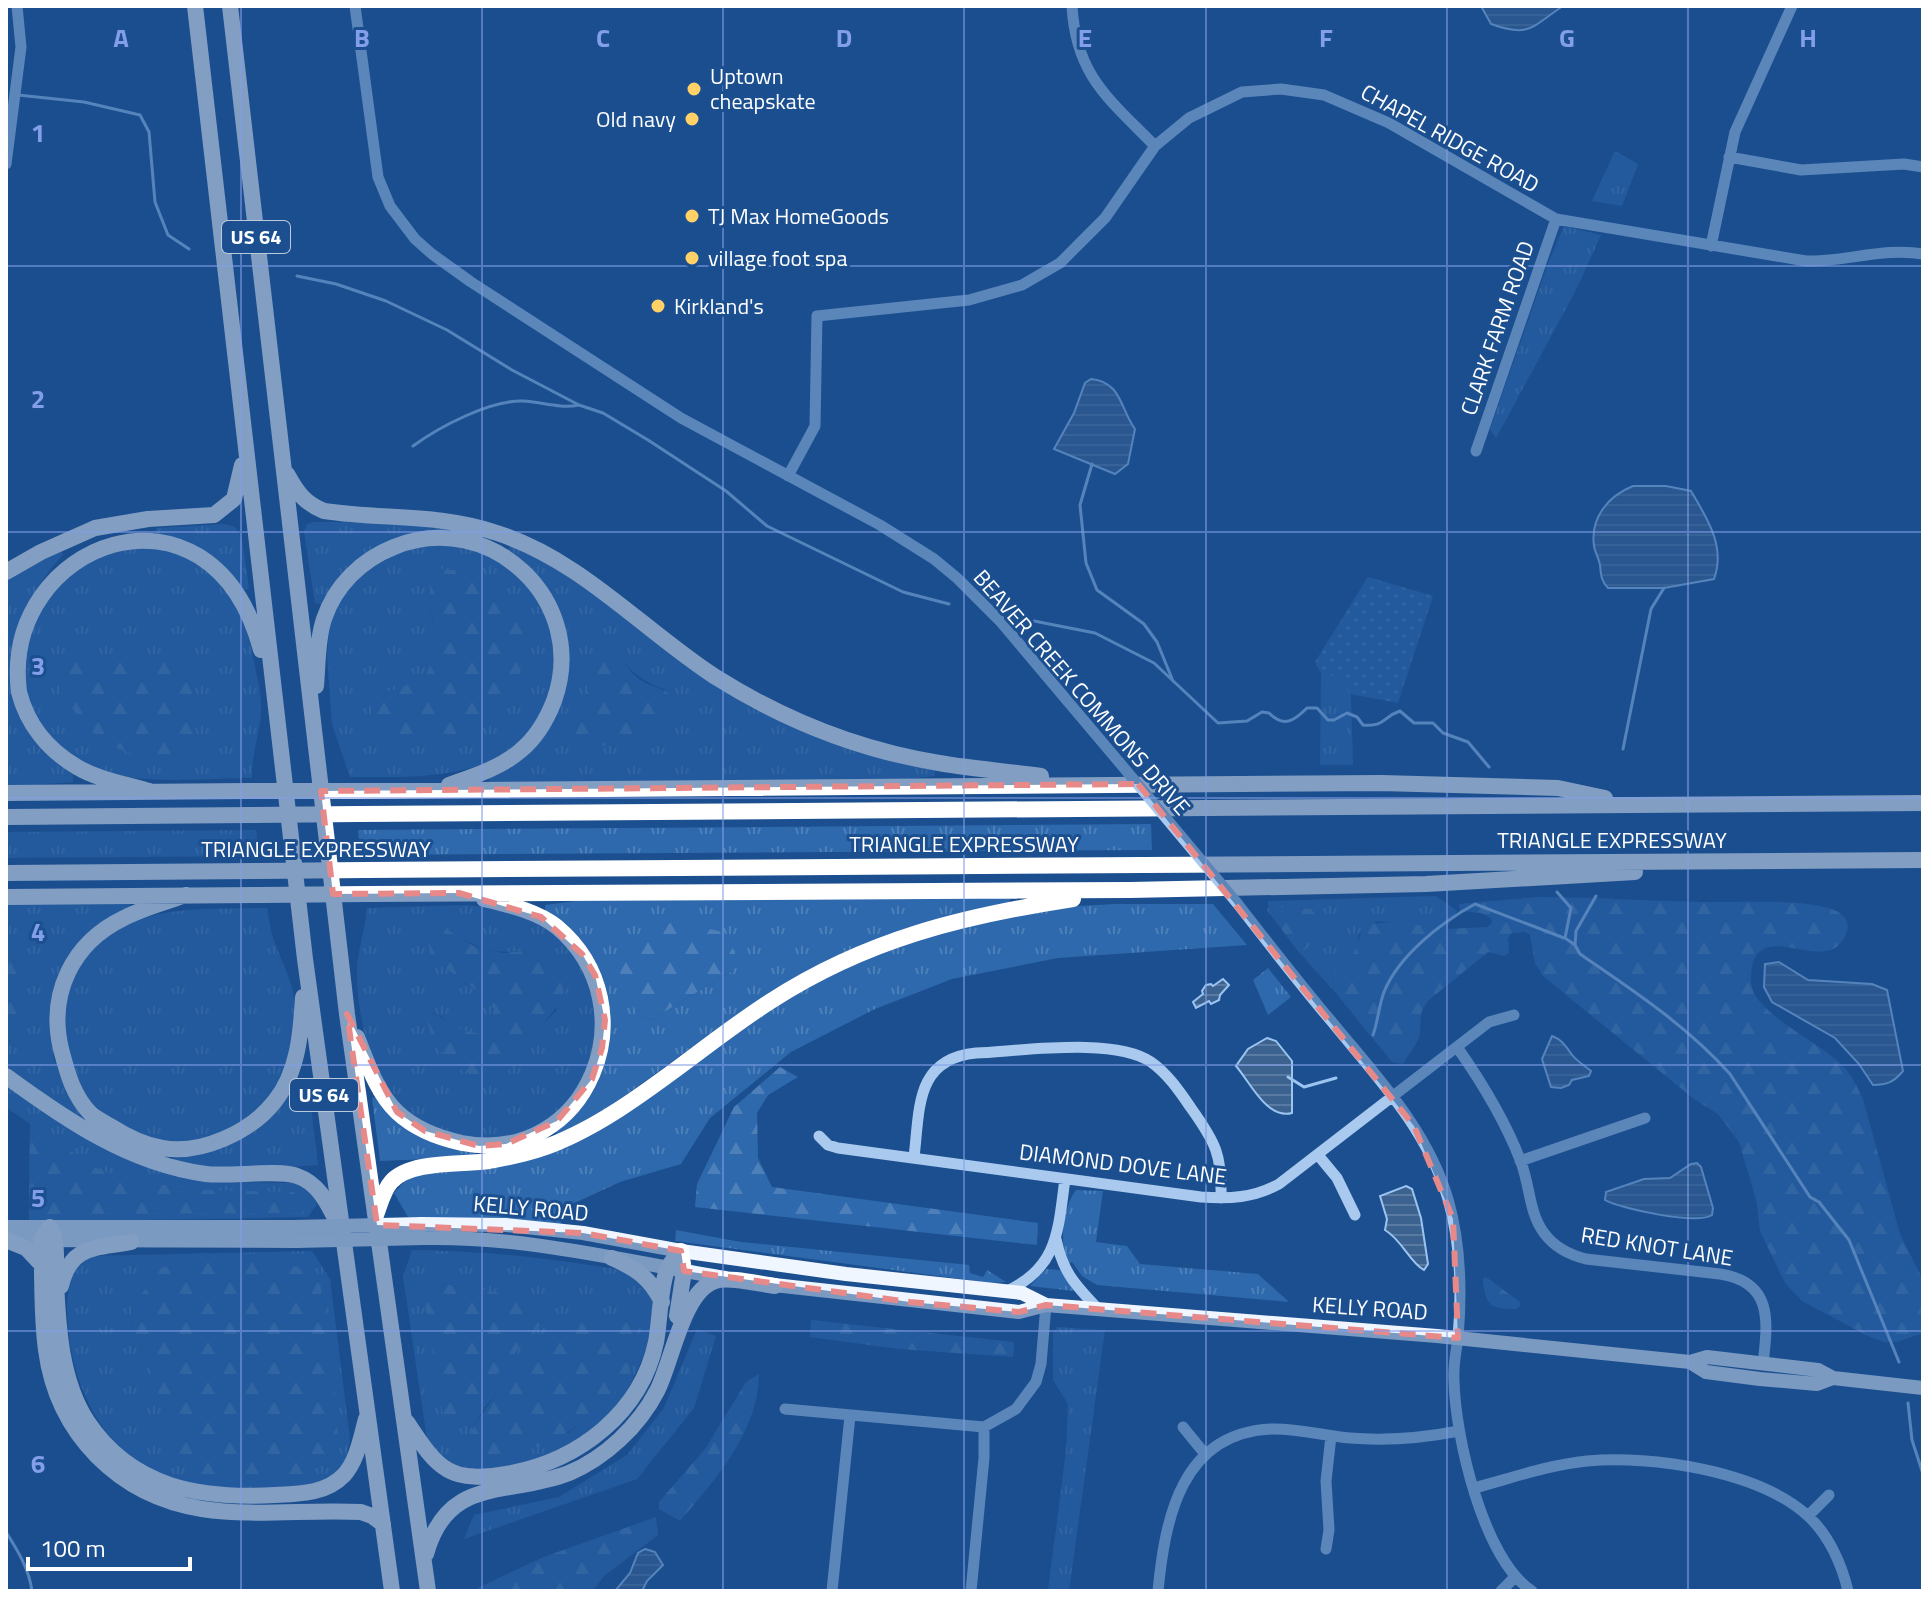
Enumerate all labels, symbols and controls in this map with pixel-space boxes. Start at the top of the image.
text: A [113,18,129,57]
text: B [354,18,370,57]
text: C [596,18,610,57]
text: D [836,18,852,57]
text: E [1078,18,1092,57]
text: F [1319,18,1333,57]
text: G [1559,18,1575,57]
text: H [1799,18,1817,57]
place label: Uptown cheapskate [710,59,816,118]
street label: CHAPEL RIDGE ROAD [1355,75,1545,201]
marker: Uptown cheapskate [685,80,703,98]
place label: Old navy [596,102,676,136]
marker: Old navy [683,110,701,128]
text: 1 [31,113,45,152]
place label: TJ Max HomeGoods [708,199,889,233]
marker: TJ Max HomeGoods [683,207,701,225]
road number: US 64 [222,221,290,253]
street label: CLARK FARM ROAD [1451,236,1543,420]
place label: village foot spa [708,241,847,275]
marker: village foot spa [683,249,701,267]
place label: Kirkland's [674,289,764,323]
marker: Kirkland's [649,297,667,315]
text: 2 [31,379,45,418]
street label: BEAVER CREEK COMMONS DRIVE [965,561,1199,823]
text: 3 [31,646,45,685]
street label: TRIANGLE EXPRESSWAY [1497,823,1727,857]
street label: TRIANGLE EXPRESSWAY [849,827,1079,861]
street label: TRIANGLE EXPRESSWAY [201,832,431,866]
text: 4 [31,912,45,951]
road number: US 64 [290,1079,358,1111]
street label: DIAMOND DOVE LANE [1017,1134,1229,1194]
text: 5 [31,1178,45,1217]
street label: KELLY ROAD [472,1186,590,1230]
street label: RED KNOT LANE [1579,1217,1735,1275]
street label: KELLY ROAD [1311,1287,1429,1329]
text: 6 [31,1444,45,1483]
scale bar [28,1521,190,1571]
text: 100 m [40,1530,106,1566]

